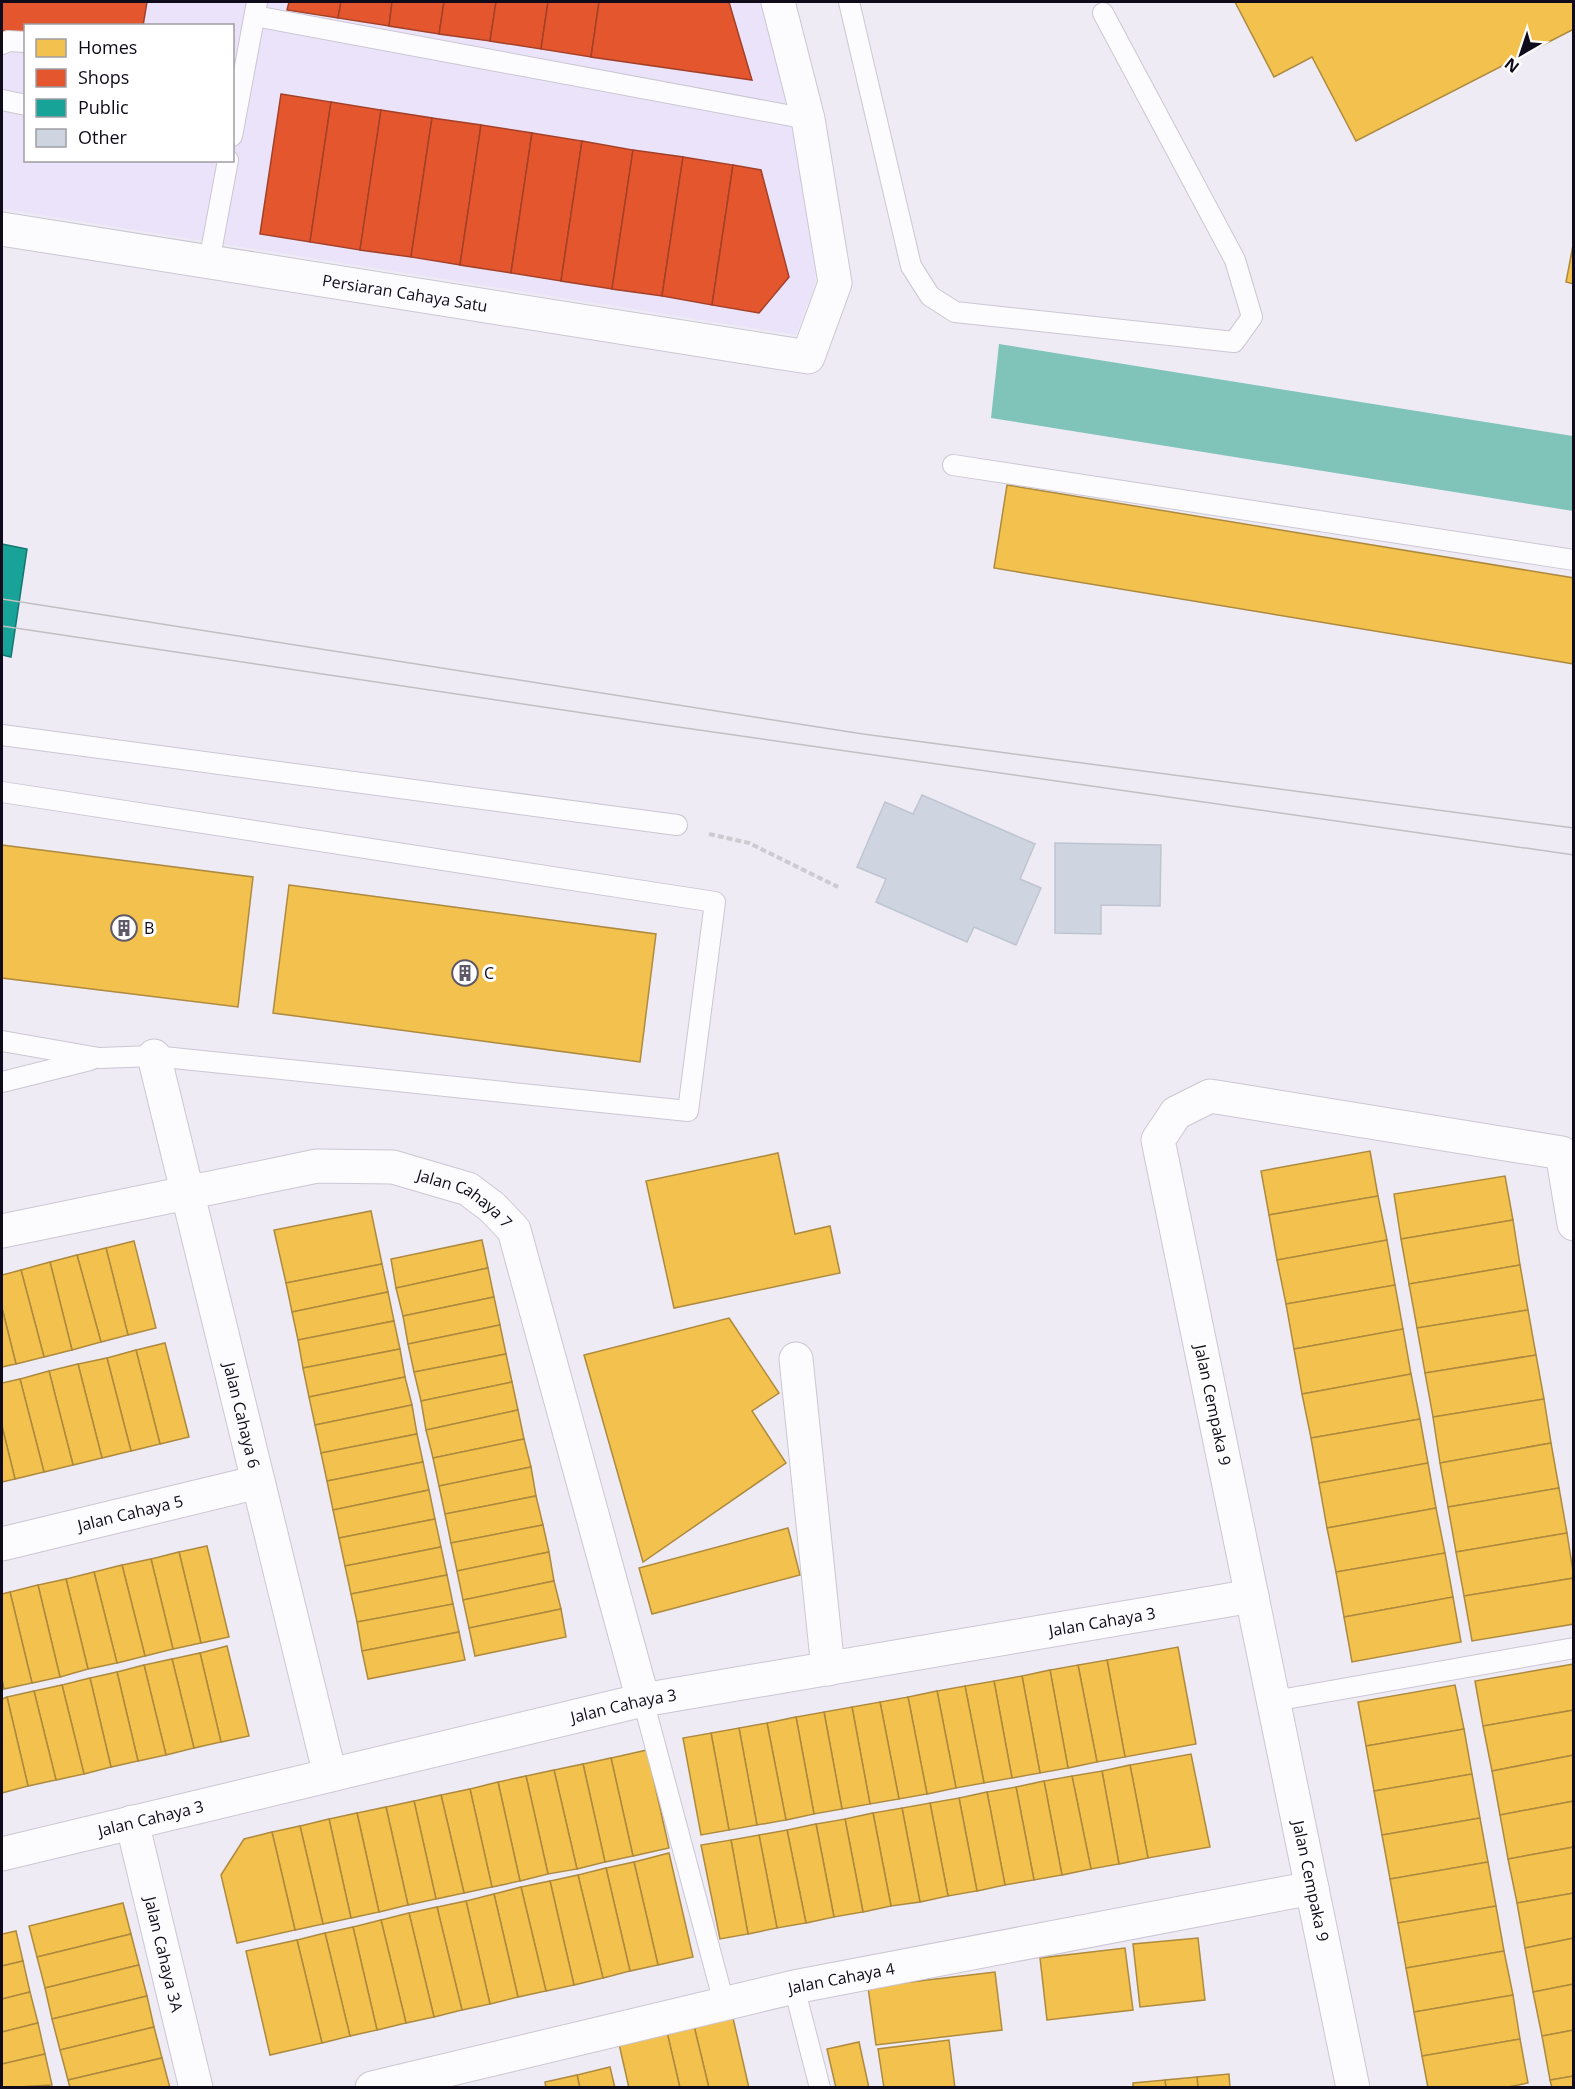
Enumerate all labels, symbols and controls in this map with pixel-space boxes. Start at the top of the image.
legend [24,24,234,162]
north arrow [1491,24,1551,84]
text: Homes [78,35,137,59]
text: N [1500,53,1524,78]
text: Shops [78,65,129,89]
text: Public [78,95,129,119]
text: Other [78,125,128,149]
street label: Persiaran Cahaya Satu [321,269,489,317]
building icon: B [109,913,139,943]
place label: B [144,917,154,939]
building icon: C [450,958,480,988]
place label: C [484,962,494,984]
street label: Jalan Cahaya 7 [412,1163,517,1233]
street label: Jalan Cempaka 9 [1189,1340,1237,1468]
street label: Jalan Cahaya 6 [218,1358,265,1470]
street label: Jalan Cahaya 5 [73,1490,185,1537]
street label: Jalan Cahaya 3 [1045,1602,1157,1642]
street label: Jalan Cahaya 3 [566,1683,678,1729]
street label: Jalan Cahaya 3 [94,1795,206,1842]
street label: Jalan Cempaka 9 [1287,1816,1335,1944]
street label: Jalan Cahaya 3A [139,1892,189,2015]
street label: Jalan Cahaya 4 [784,1957,896,2000]

